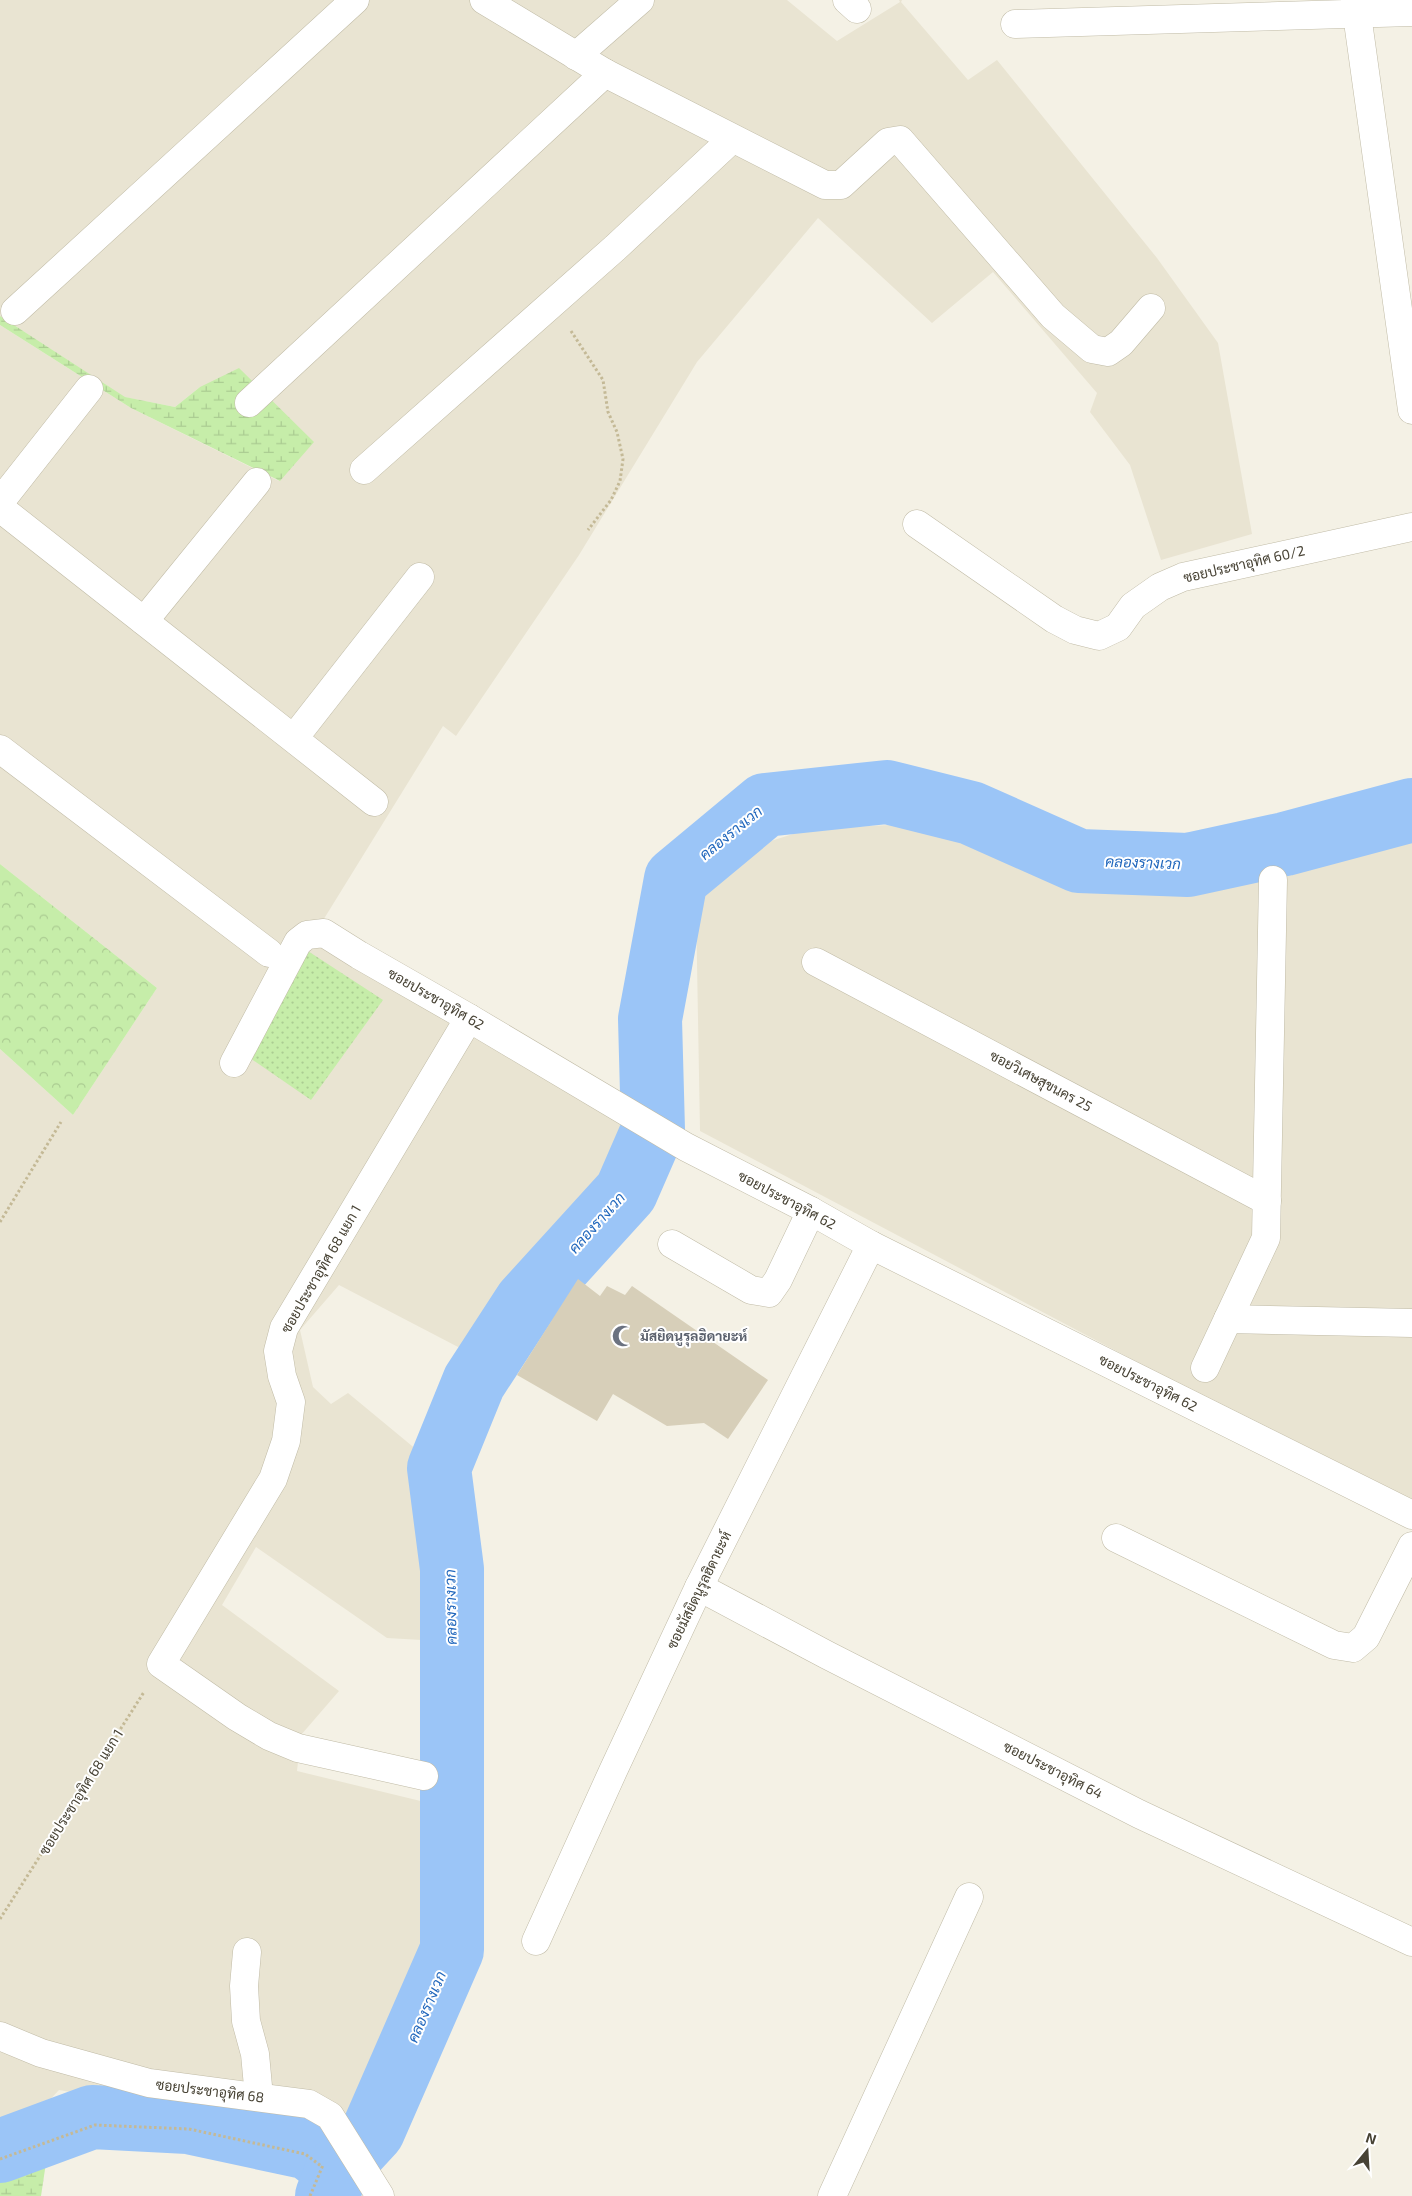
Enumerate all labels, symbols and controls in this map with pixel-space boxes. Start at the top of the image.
street label: ซอยประชาอุทิศ 60/2 [1182,541,1307,588]
water label: คลองรางเวก [695,801,765,863]
water label: คลองรางเวก [1105,852,1181,872]
street label: ซอยประชาอุทิศ 62 [384,964,488,1035]
street label: ซอยวิเศษสุขนคร 25 [986,1046,1095,1116]
street label: ซอยประชาอุทิศ 62 [734,1167,839,1234]
water label: คลองรางเวก [564,1188,628,1256]
street label: ซอยประชาอุทิศ 68 แยก 1 [277,1202,366,1337]
mosque icon: มัสยิดนูรุลฮิดายะห์ [610,1323,636,1349]
place label: มัสยิดนูรุลฮิดายะห์ [640,1327,748,1347]
street label: ซอยประชาอุทิศ 62 [1095,1350,1200,1417]
street label: ซอยมัสยิดนูรุลฮิดายะห์ [663,1528,736,1652]
water label: คลองรางเวก [440,1569,460,1645]
street label: ซอยประชาอุทิศ 68 แยก 1 [35,1726,128,1859]
street label: ซอยประชาอุทิศ 64 [1000,1737,1106,1804]
water label: คลองรางเวก [403,1968,449,2045]
street label: ซอยประชาอุทิศ 68 [155,2075,265,2108]
north arrow [1342,2126,1392,2176]
text: N [1364,2129,1379,2148]

